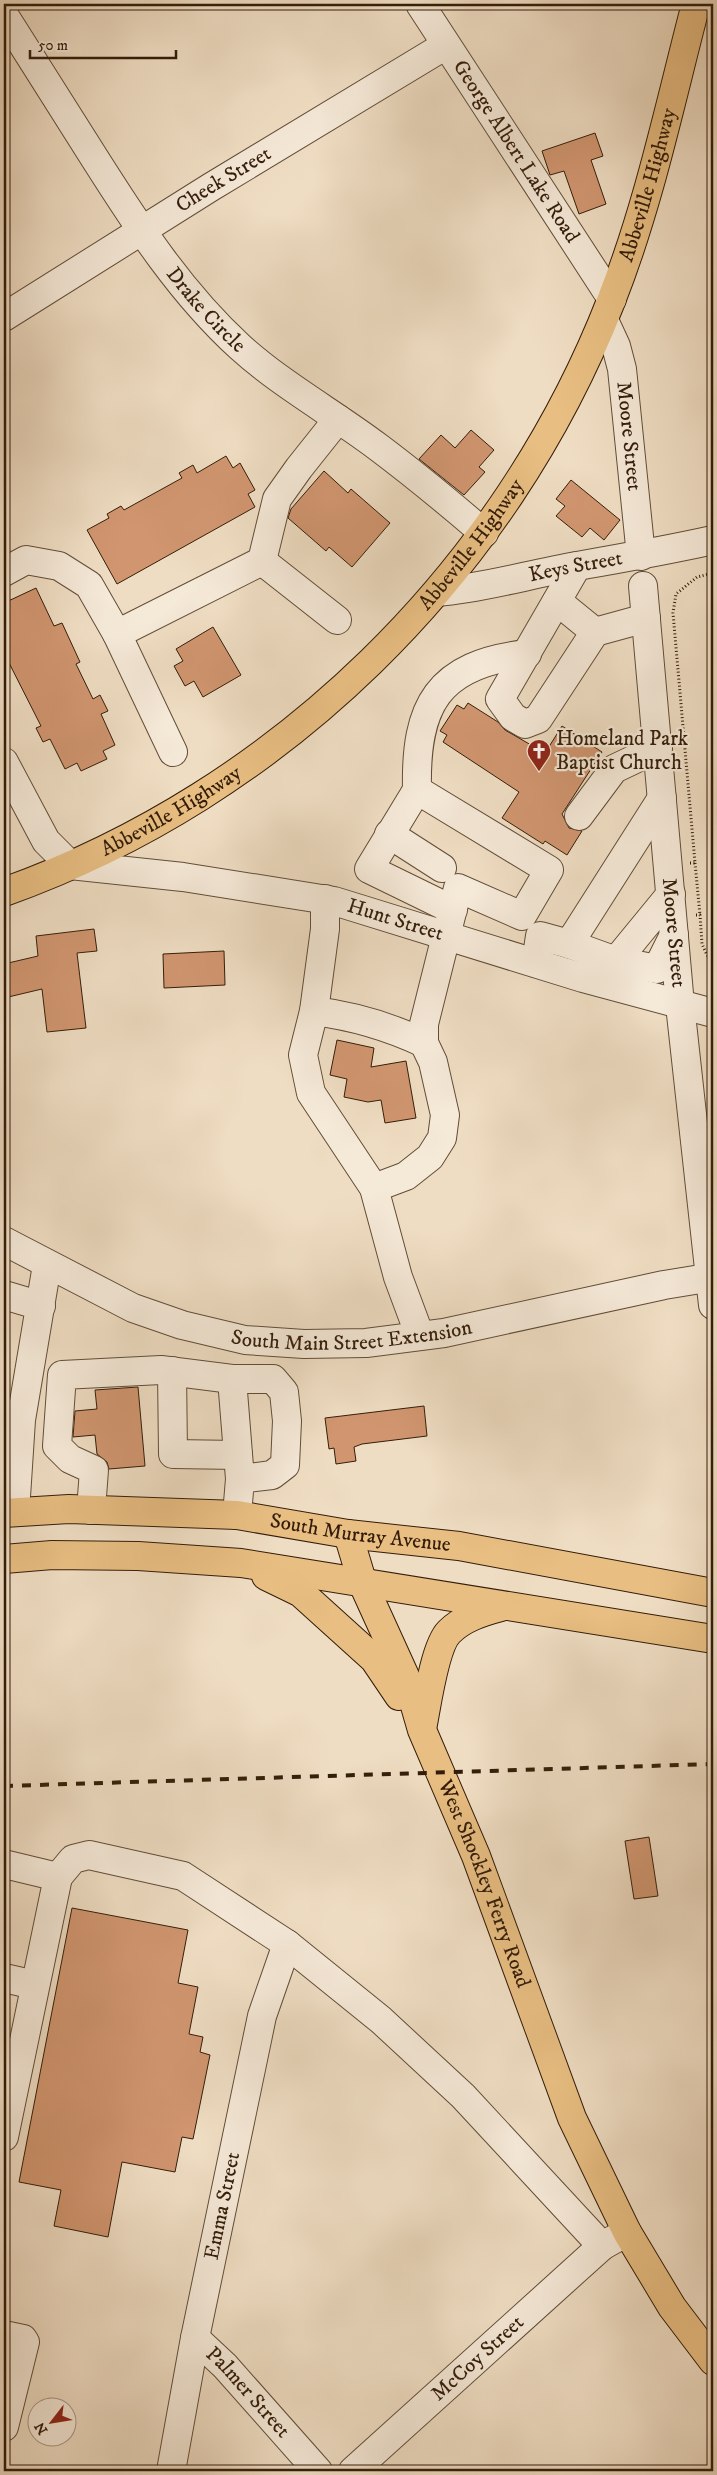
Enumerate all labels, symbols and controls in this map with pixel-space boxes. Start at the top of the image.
scale bar [30,28,176,60]
text: 50 m [38,36,68,55]
street label: George Albert Lake Road [447,55,585,248]
street label: Abbeville Highway [614,104,682,265]
street label: Cheek Street [171,141,276,219]
street label: Drake Circle [160,262,251,359]
street label: Moore Street [610,380,647,493]
street label: Abbeville Highway [413,473,530,616]
street label: Keys Street [526,545,625,588]
place label: Homeland Park Baptist Church [556,726,689,776]
church icon: Homeland Park Baptist Church [526,738,552,772]
street label: Abbeville Highway [97,759,247,862]
street label: Moore Street [656,877,691,989]
street label: Hunt Street [344,893,447,947]
street label: South Main Street Extension [228,1314,474,1357]
street label: South Murray Avenue [268,1508,452,1558]
street label: West Shockley Ferry Road [432,1775,536,1992]
street label: Emma Street [199,2149,246,2262]
street label: McCoy Street [426,2310,530,2407]
street label: Palmer Street [200,2341,296,2444]
north arrow [28,2398,78,2448]
text: N [31,2418,52,2438]

